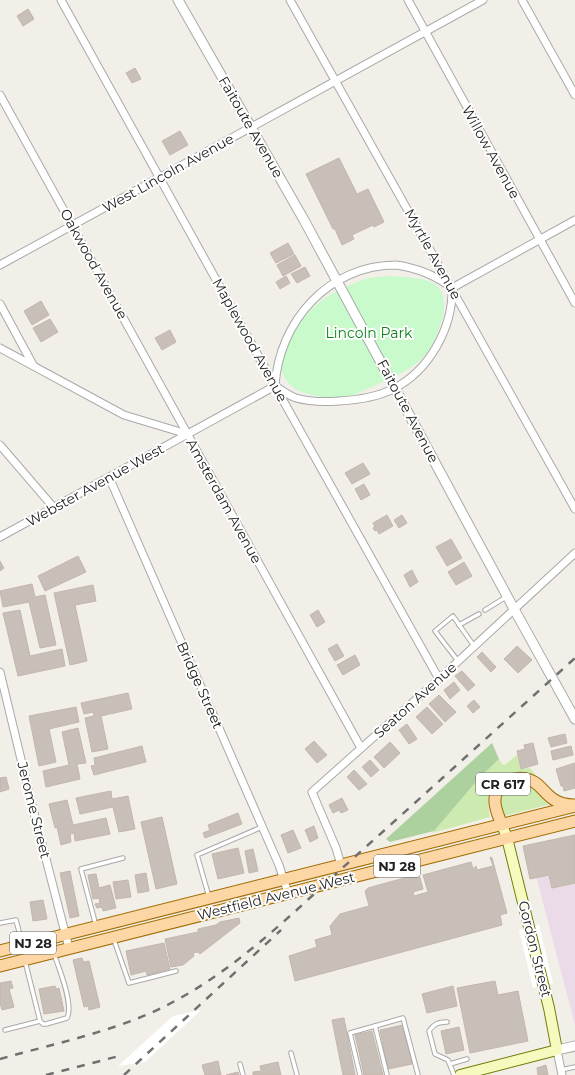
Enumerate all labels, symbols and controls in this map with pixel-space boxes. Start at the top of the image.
street label: Faitoute Avenue [215,73,287,181]
street label: Willow Avenue [458,102,524,202]
street label: West Lincoln Avenue [99,129,237,217]
street label: Myrtle Avenue [401,205,465,303]
street label: Oakwood Avenue [56,206,132,322]
street label: Maplewood Avenue [208,275,292,405]
park label: Lincoln Park [326,324,413,342]
street label: Faitoute Avenue [373,356,443,466]
street label: Amsterdam Avenue [182,435,266,567]
street label: Webster Avenue West [23,439,167,530]
street label: Bridge Street [173,639,227,732]
street label: Seaton Avenue [370,658,460,742]
street label: Jerome Street [13,759,55,861]
road number: CR 617 [476,773,530,795]
road number: NJ 28 [374,855,420,877]
street label: Westfield Avenue West [195,868,357,924]
street label: Gordon Street [514,899,556,999]
road number: NJ 28 [10,932,56,954]

